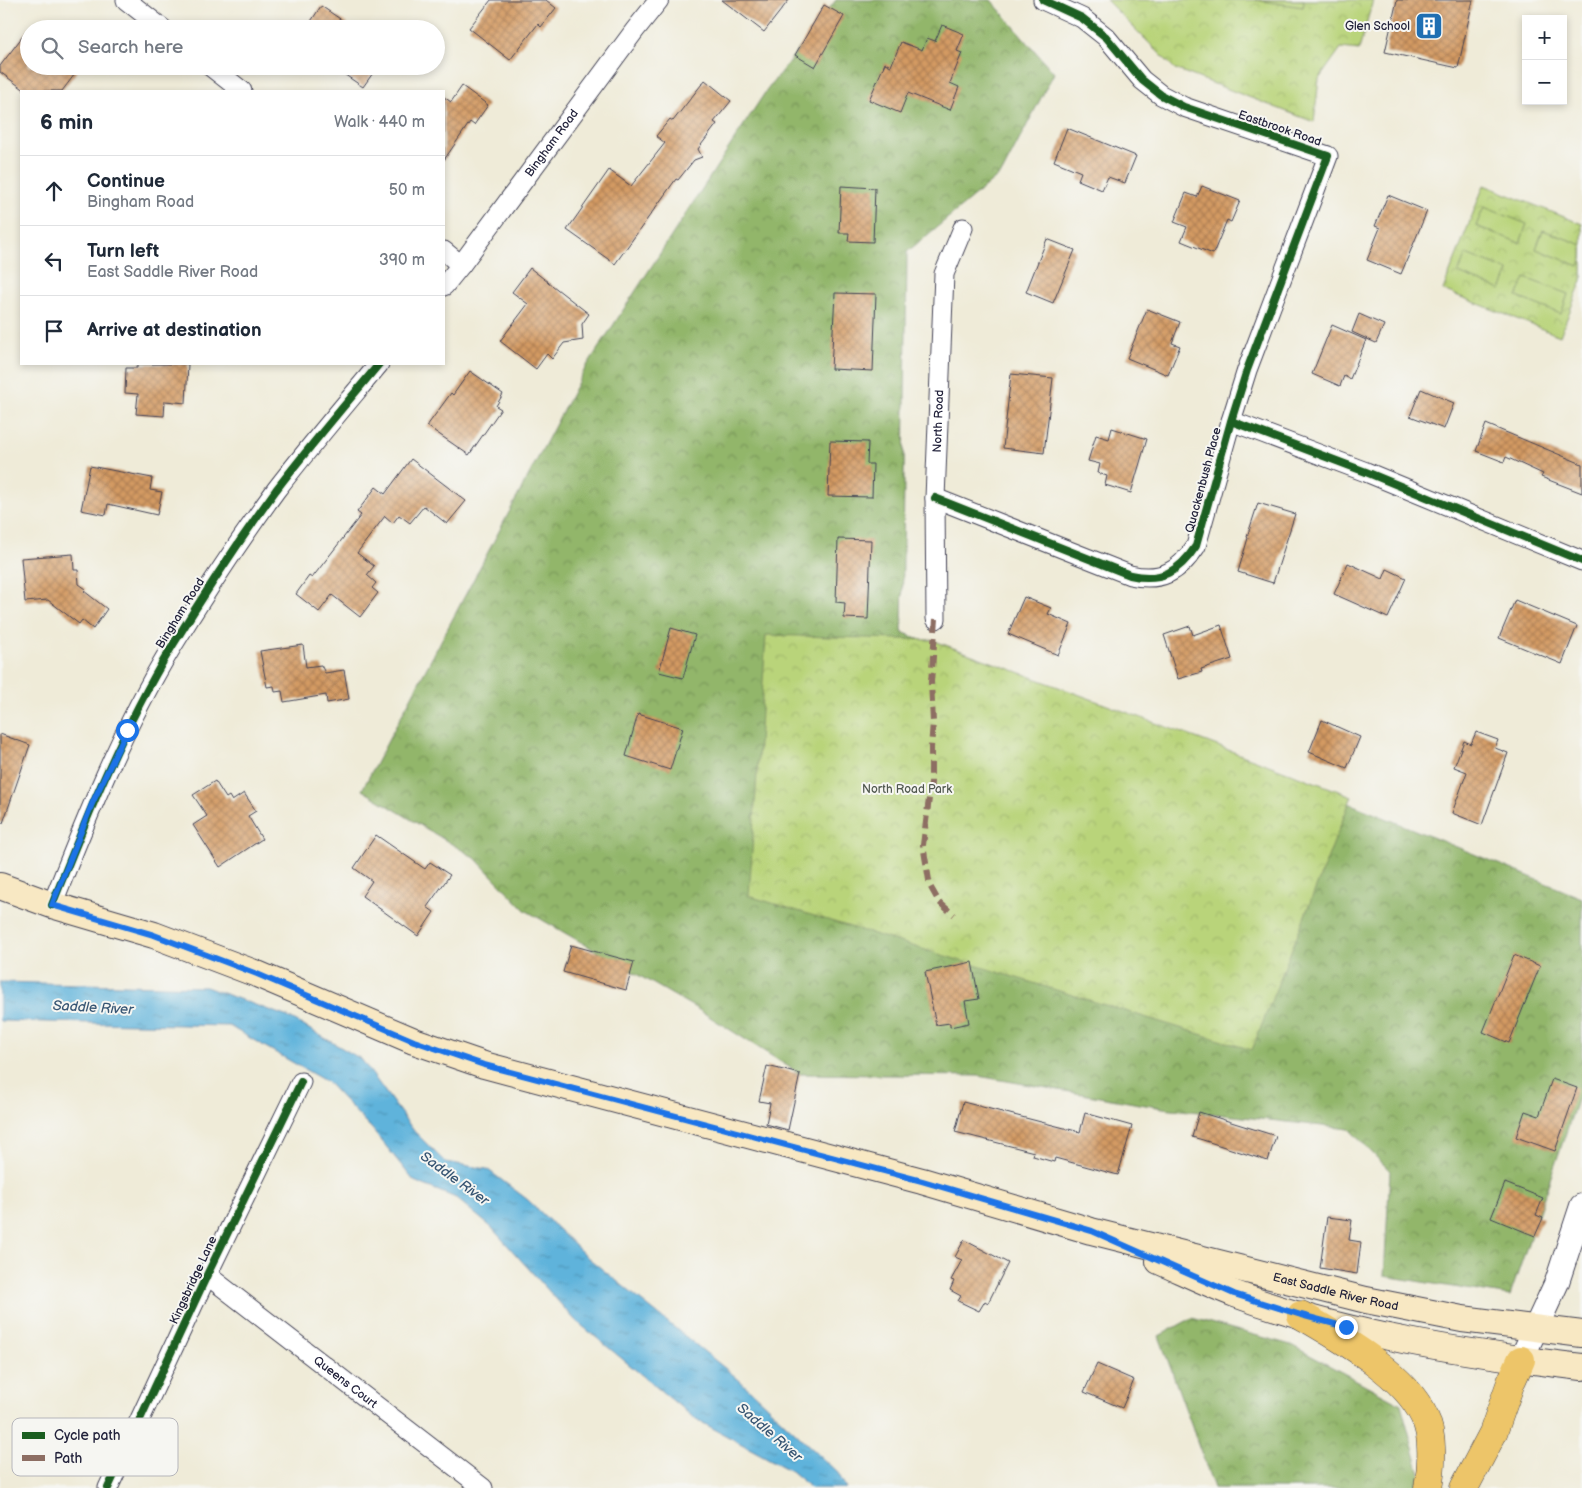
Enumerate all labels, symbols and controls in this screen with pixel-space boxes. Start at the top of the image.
building icon: Glen School [1414,11,1444,41]
map controls [1522,15,1567,105]
button: + [1522,15,1567,60]
place label: Glen School [1345,19,1410,34]
search box [20,20,445,75]
icon: search [38,34,66,62]
text: Search here [78,36,183,59]
button: − [1522,60,1567,105]
street label: Bingham Road [522,106,582,180]
street label: Eastbrook Road [1236,107,1323,150]
text: 6 min [40,110,93,135]
text: Walk · 440 m [334,113,425,132]
text: Continue [87,170,165,193]
icon: ahead [40,177,68,205]
text: 50 m [389,181,425,200]
text: Bingham Road [87,193,194,212]
text: Turn left [87,240,159,263]
icon: left [40,247,68,275]
text: 390 m [379,251,425,270]
text: East Saddle River Road [87,263,258,282]
icon: arrive [40,317,68,345]
text: Arrive at destination [87,319,262,342]
street label: North Road [930,389,947,453]
street label: Quackenbush Place [1182,426,1225,534]
street label: Bingham Road [153,575,208,651]
route start [116,719,139,742]
park label: North Road Park [862,782,952,797]
water label: Saddle River [52,997,135,1018]
water label: Saddle River [417,1148,493,1210]
street label: Kingsbridge Lane [166,1234,220,1327]
street label: East Saddle River Road [1271,1270,1400,1314]
route end [1335,1316,1358,1339]
street label: Queens Court [310,1353,380,1412]
water label: Saddle River [734,1400,806,1466]
legend [12,1418,178,1476]
text: Cycle path [54,1427,121,1444]
text: Path [54,1450,82,1467]

